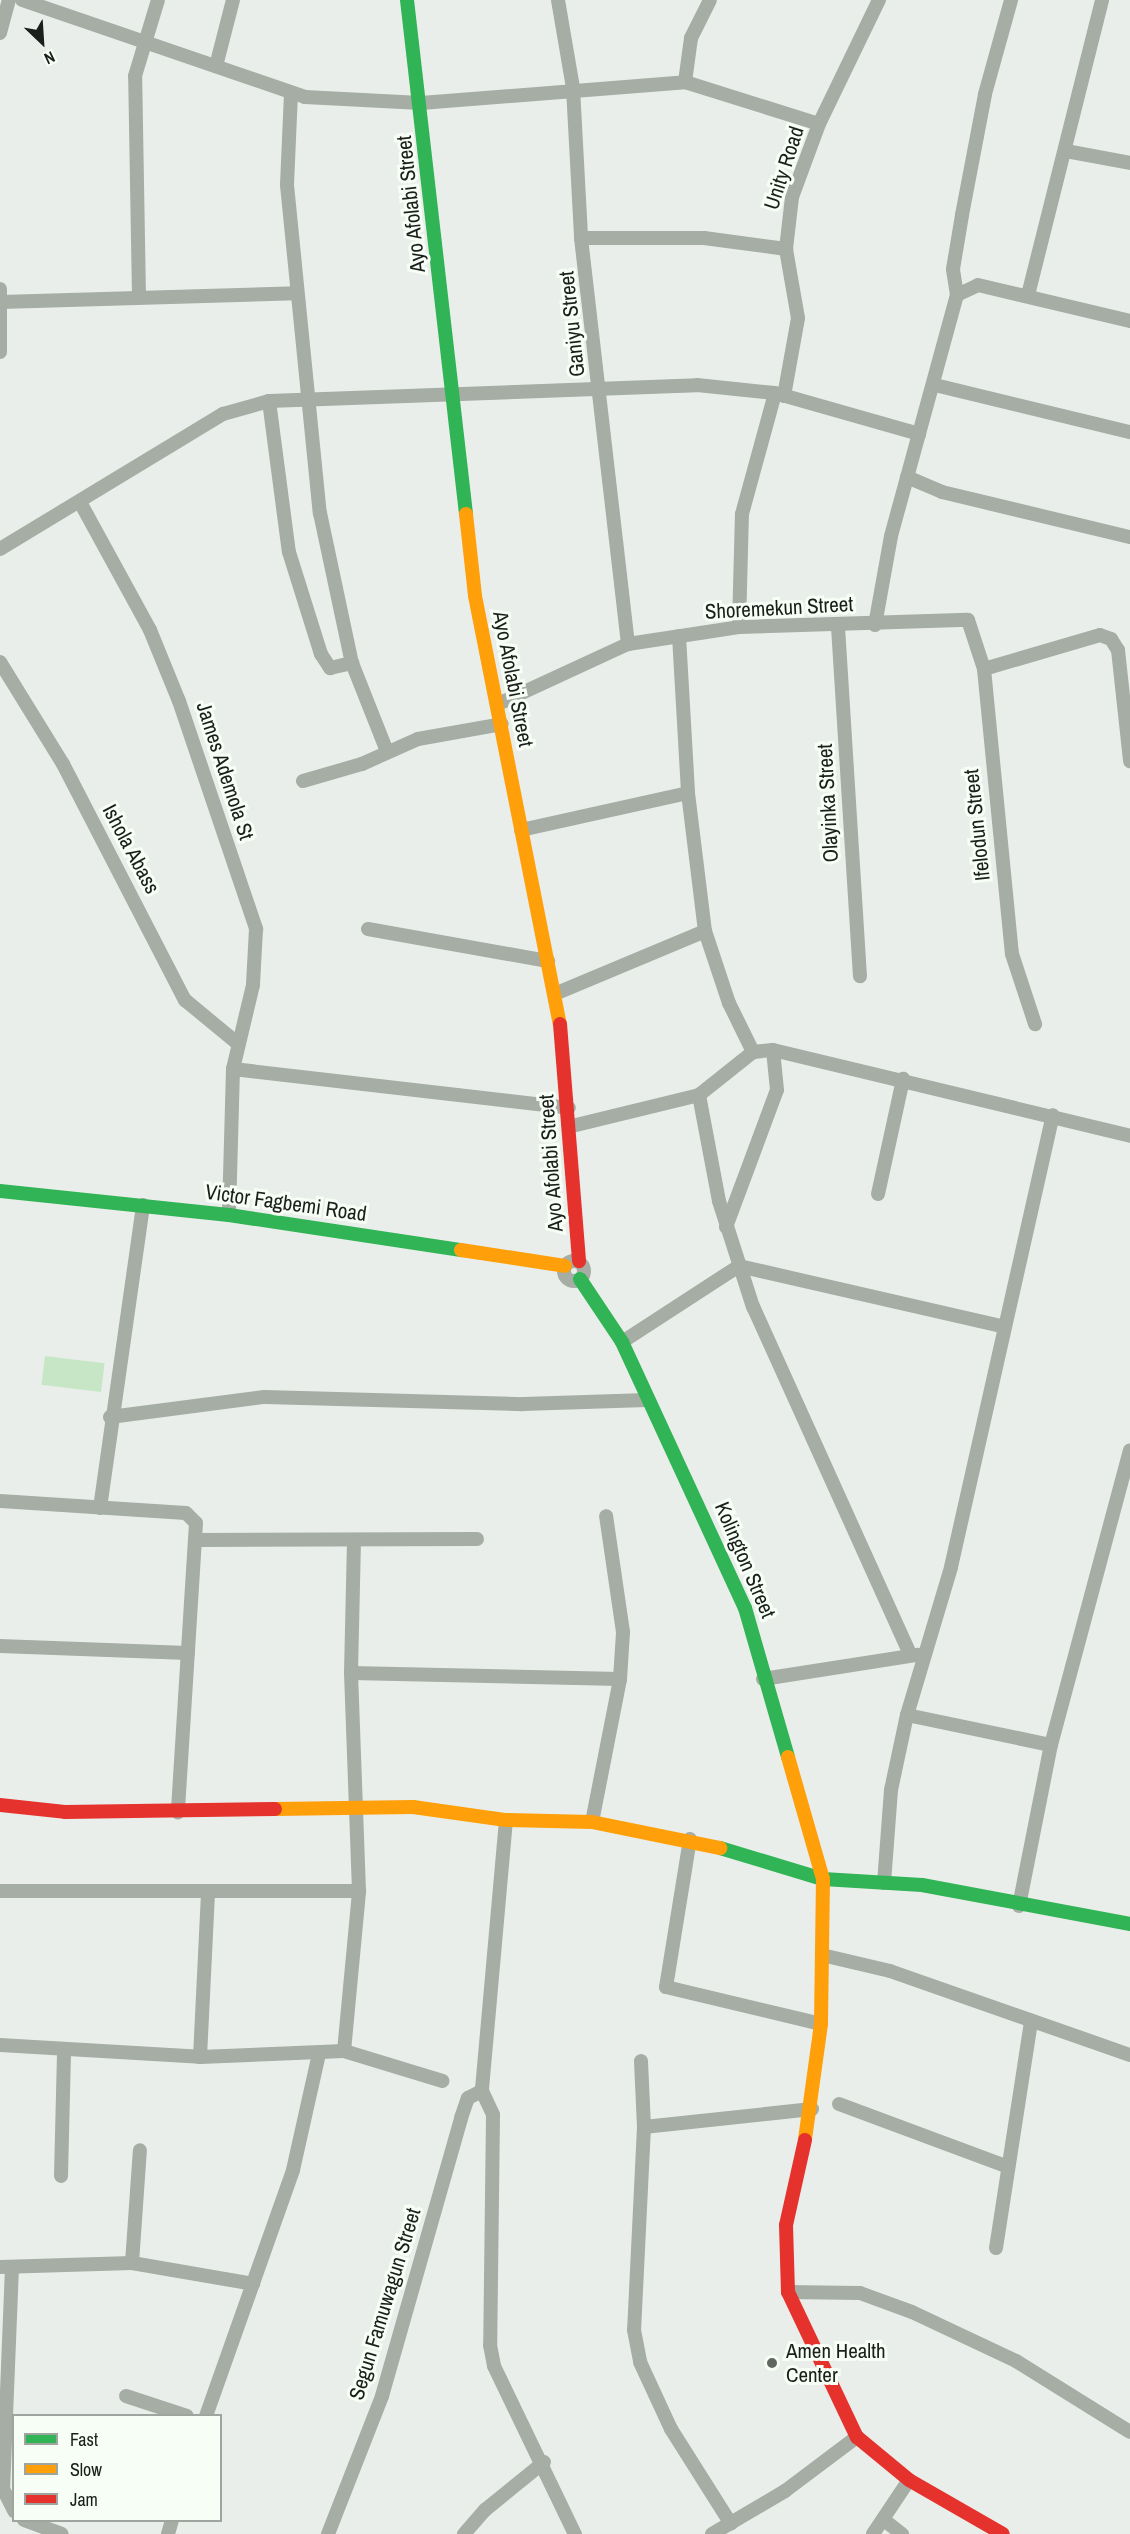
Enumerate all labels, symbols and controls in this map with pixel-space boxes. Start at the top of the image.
north arrow [12,12,72,72]
text: N [41,46,59,70]
street label: Unity Road [759,123,809,213]
street label: Ayo Afolabi Street [391,134,431,274]
street label: Ganiyu Street [554,270,590,378]
street label: Shoremekun Street [704,592,854,624]
street label: Ayo Afolabi Street [487,609,539,749]
street label: James Ademola St [191,698,259,844]
street label: Olayinka Street [812,743,844,863]
street label: Ifelodun Street [959,768,995,882]
street label: Ishola Abass [97,800,165,898]
street label: Ayo Afolabi Street [534,1093,568,1233]
street label: Victor Fagbemi Road [204,1179,368,1227]
street label: Kolington Street [709,1498,781,1622]
street label: Segun Famuwagun Street [344,2205,426,2403]
place label: Amen Health Center [786,2338,886,2388]
marker: Amen Health Center [763,2354,781,2372]
legend [12,2414,222,2522]
text: Fast [70,2427,98,2452]
text: Slow [70,2457,102,2482]
text: Jam [70,2487,98,2512]

